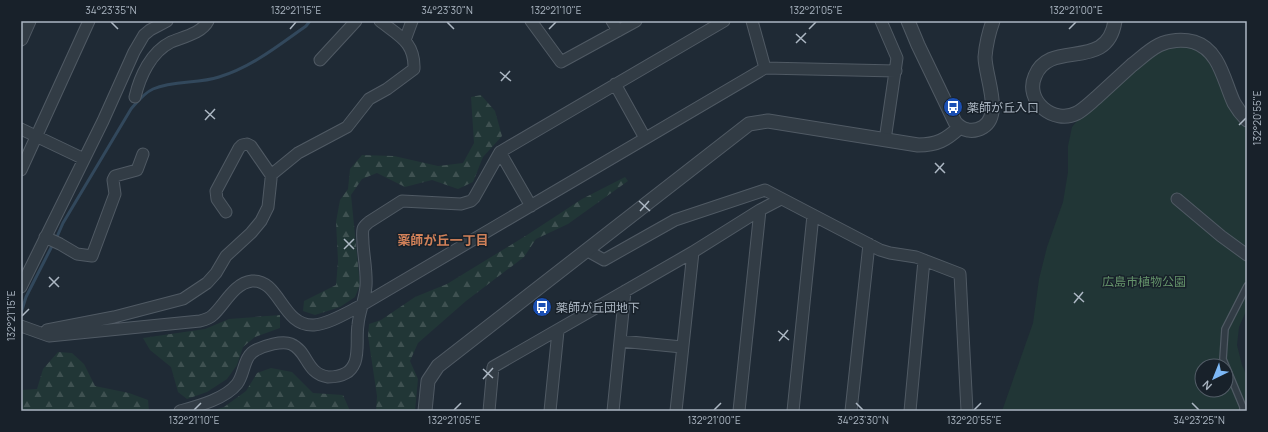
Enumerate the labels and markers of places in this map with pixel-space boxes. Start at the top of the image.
bus stop icon: 薬師が丘入口 [942,96,964,118]
place label: 薬師が丘入口 [967,99,1039,116]
bus stop icon: 薬師が丘団地下 [531,296,553,318]
place label: 薬師が丘団地下 [556,299,640,316]

